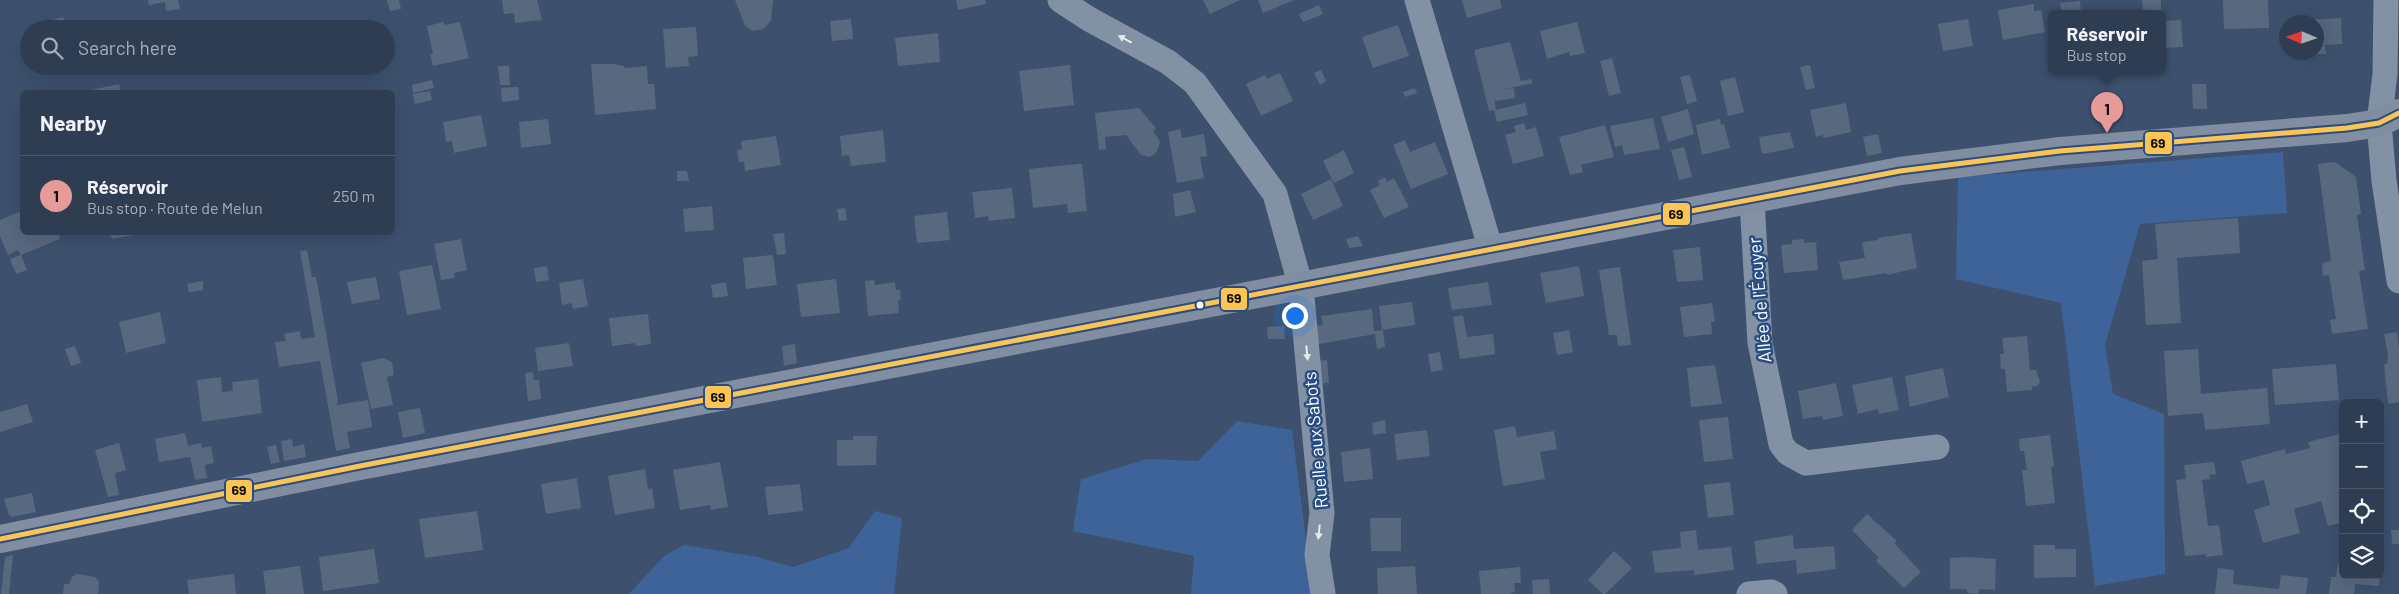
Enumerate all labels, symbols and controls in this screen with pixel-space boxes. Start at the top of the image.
popup [2048,10,2166,75]
north arrow [2279,15,2324,60]
search box [20,20,395,75]
text: Réservoir [2066,22,2148,45]
icon: search [38,34,66,62]
one-way arrow [1118,35,1133,43]
text: Search here [78,36,177,59]
text: Bus stop [2066,45,2127,64]
pin: 1 [2091,92,2123,133]
text: Nearby [40,110,106,135]
line badge: 69 [2144,131,2173,155]
text: 69 [2151,134,2165,151]
text: Réservoir [87,175,168,198]
text: 1 [53,186,59,205]
text: 250 m [333,186,375,205]
text: Bus stop · Route de Melun [87,198,263,217]
line badge: 69 [1662,202,1691,226]
text: 69 [1669,205,1683,222]
street label: Allée de l'Écuyer [1743,236,1775,364]
line badge: 69 [1220,287,1248,311]
text: 69 [1227,289,1241,306]
unlabelled marker [1195,300,1205,310]
your location [1282,303,1308,329]
one-way arrow [1303,345,1311,361]
street label: Ruelle aux Sabots [1298,371,1332,509]
line badge: 69 [704,385,732,409]
text: 69 [711,388,725,405]
map controls [2339,399,2384,579]
button: + [2339,399,2384,444]
button: − [2339,444,2384,489]
line badge: 69 [225,479,253,503]
text: 69 [232,481,246,498]
button: locate [2339,489,2384,534]
one-way arrow [1315,524,1323,540]
button: layers [2339,534,2384,579]

